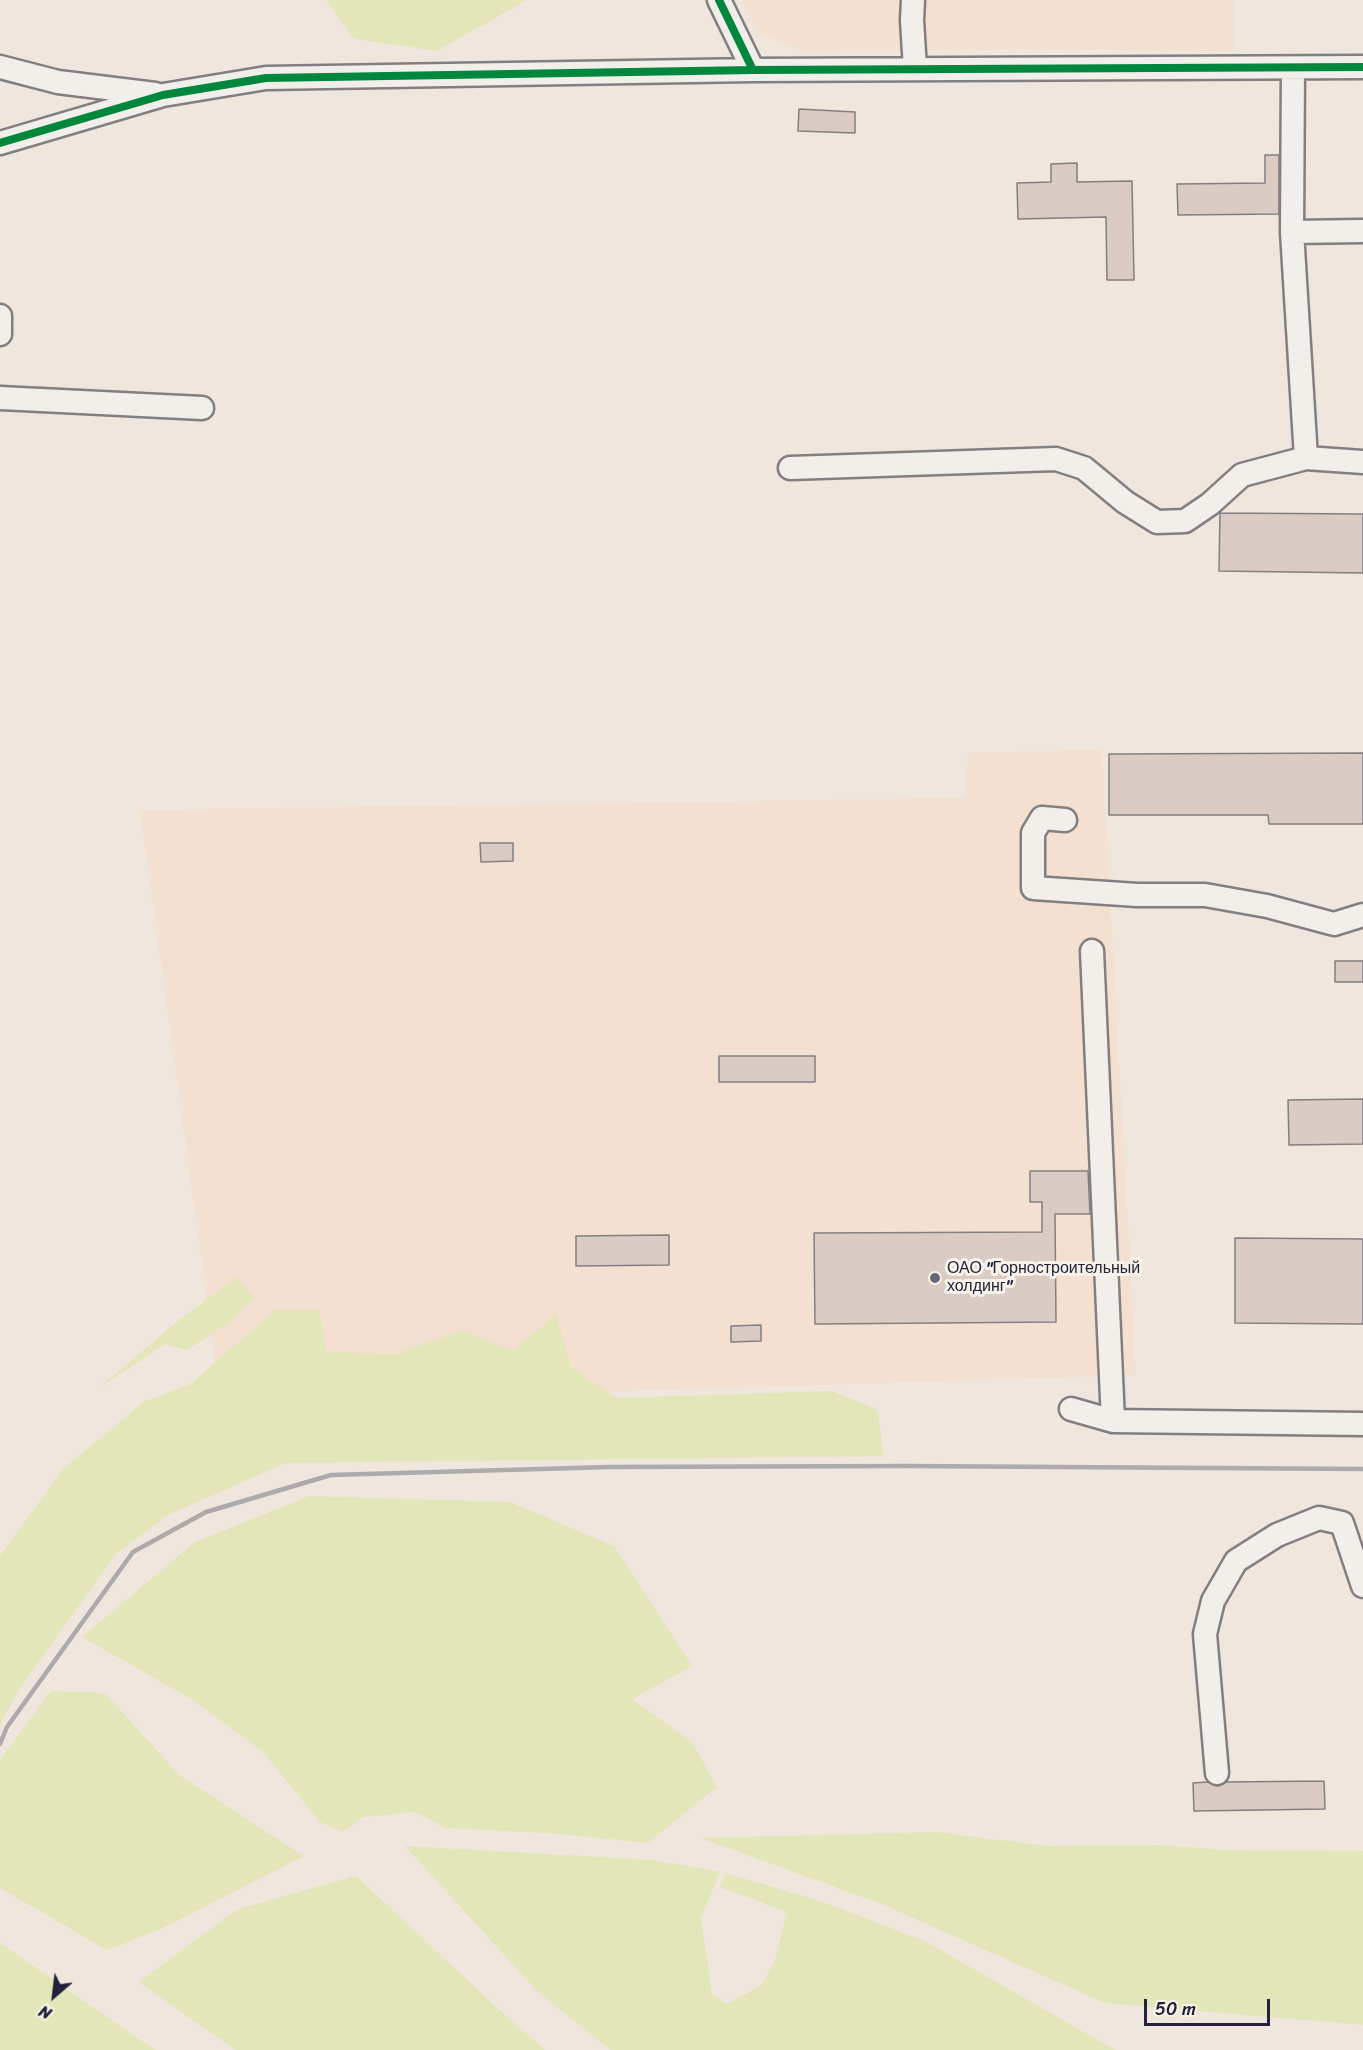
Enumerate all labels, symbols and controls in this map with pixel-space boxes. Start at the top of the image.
place label: ОАО "Горностроительный холдинг" [947,1259,1140,1297]
marker: ОАО "Горностроительный холдинг" [928,1271,942,1285]
north arrow [24,1966,84,2026]
scale bar [1147,1987,1273,2025]
text: 50 m [1155,1993,1196,2025]
text: N [34,1997,57,2028]

